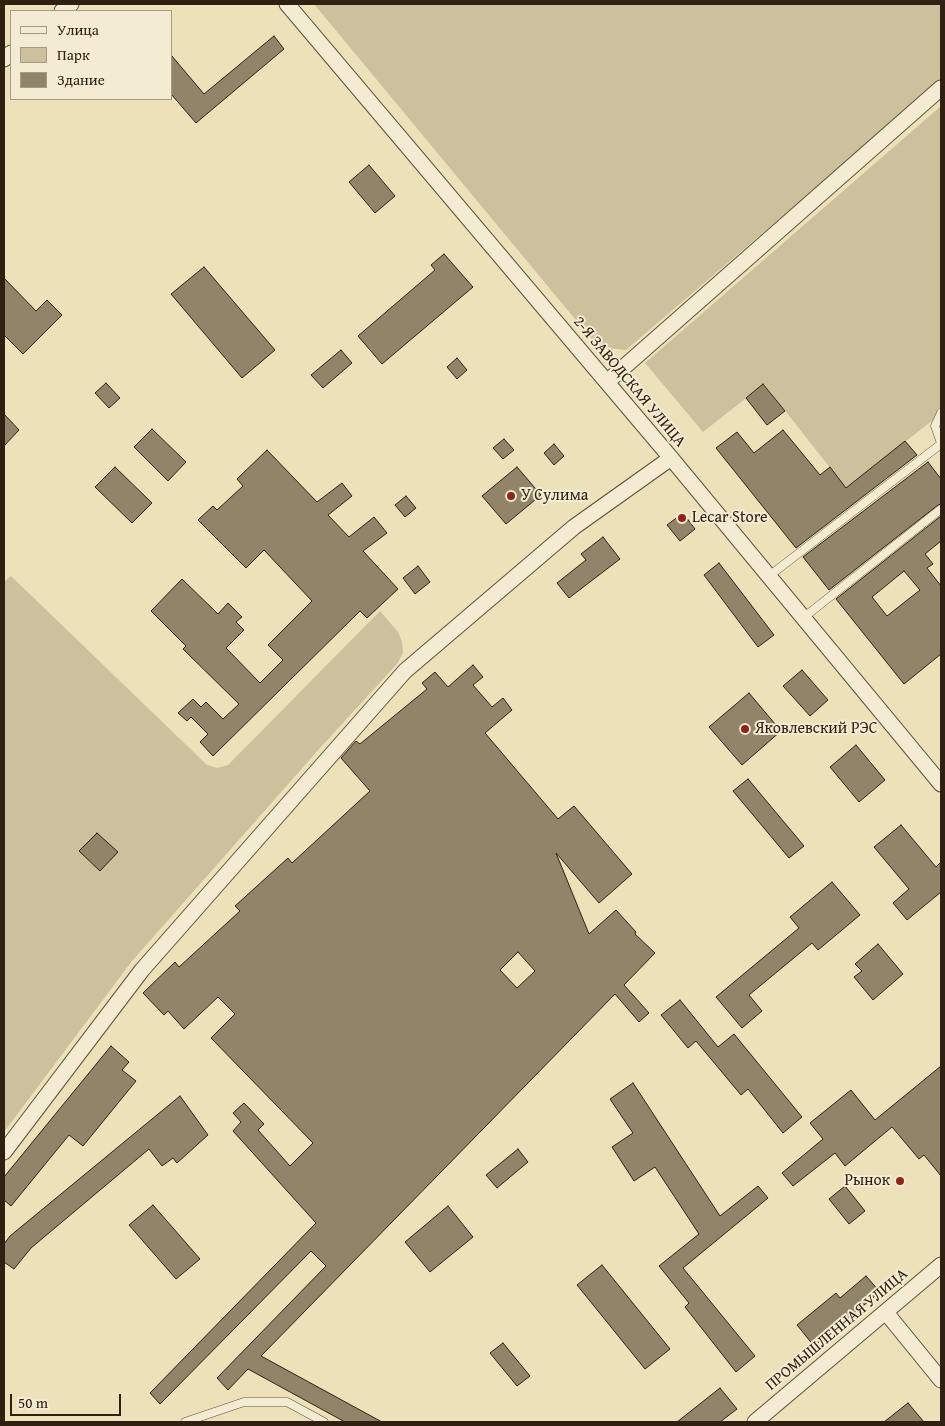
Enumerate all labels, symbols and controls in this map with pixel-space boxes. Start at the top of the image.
legend [10,10,172,100]
text: Улица [57,19,99,40]
text: Парк [57,44,90,65]
text: Здание [57,69,105,90]
street label: 2-Я ЗАВОДСКАЯ УЛИЦА [569,313,689,451]
place label: У Сулима [521,486,588,506]
marker: У Сулима [505,490,517,502]
place label: Lecar Store [692,508,768,528]
marker: Lecar Store [676,512,688,524]
place label: Яковлевский РЭС [755,719,877,739]
marker: Яковлевский РЭС [739,723,751,735]
place label: Рынок [844,1171,890,1191]
marker: Рынок [894,1175,906,1187]
street label: ПРОМЫШЛЕННАЯ УЛИЦА [762,1265,912,1395]
scale bar [12,1384,124,1416]
text: 50 m [18,1392,48,1413]

